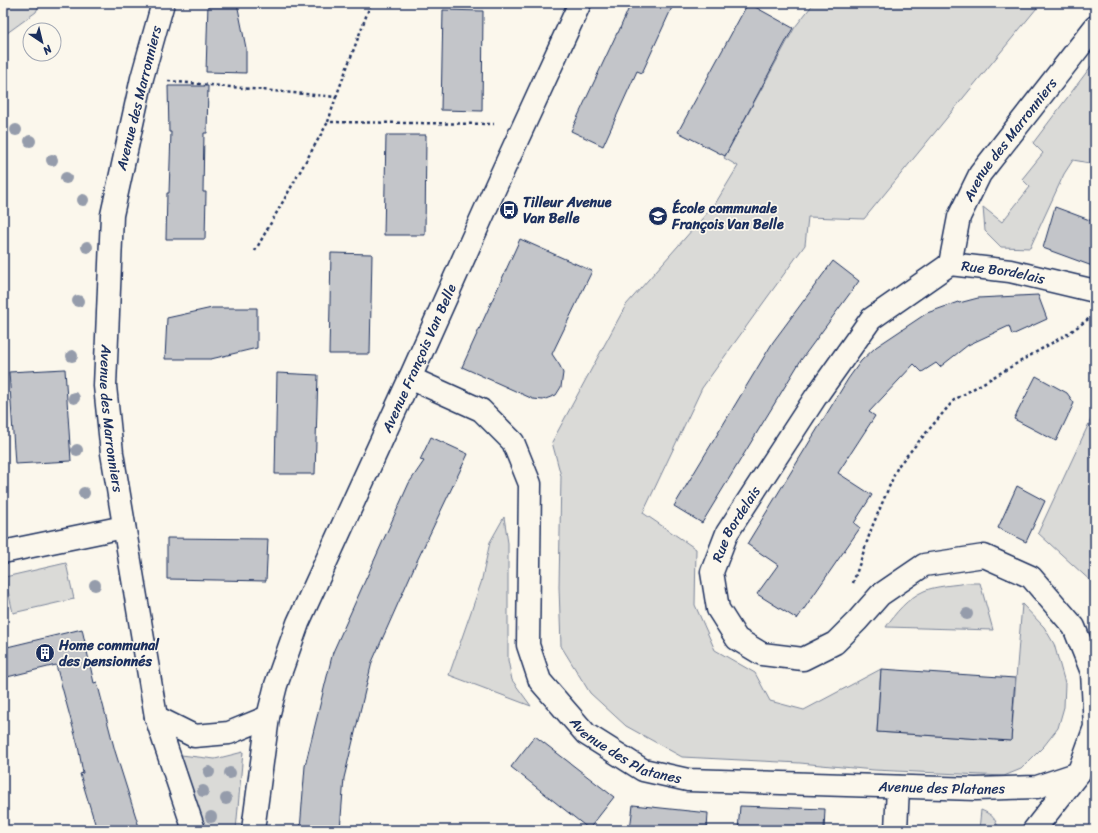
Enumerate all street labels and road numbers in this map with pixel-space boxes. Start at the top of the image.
street label: Avenue des Marronniers [109,23,169,174]
street label: Avenue des Marronniers [956,72,1064,206]
street label: Rue Bordelais [960,253,1048,291]
street label: Avenue François Van Belle [374,279,463,437]
street label: Avenue des Marronniers [92,343,131,495]
street label: Rue Bordelais [704,480,767,566]
street label: Avenue des Platanes [563,710,685,791]
street label: Avenue des Platanes [877,773,1006,802]

